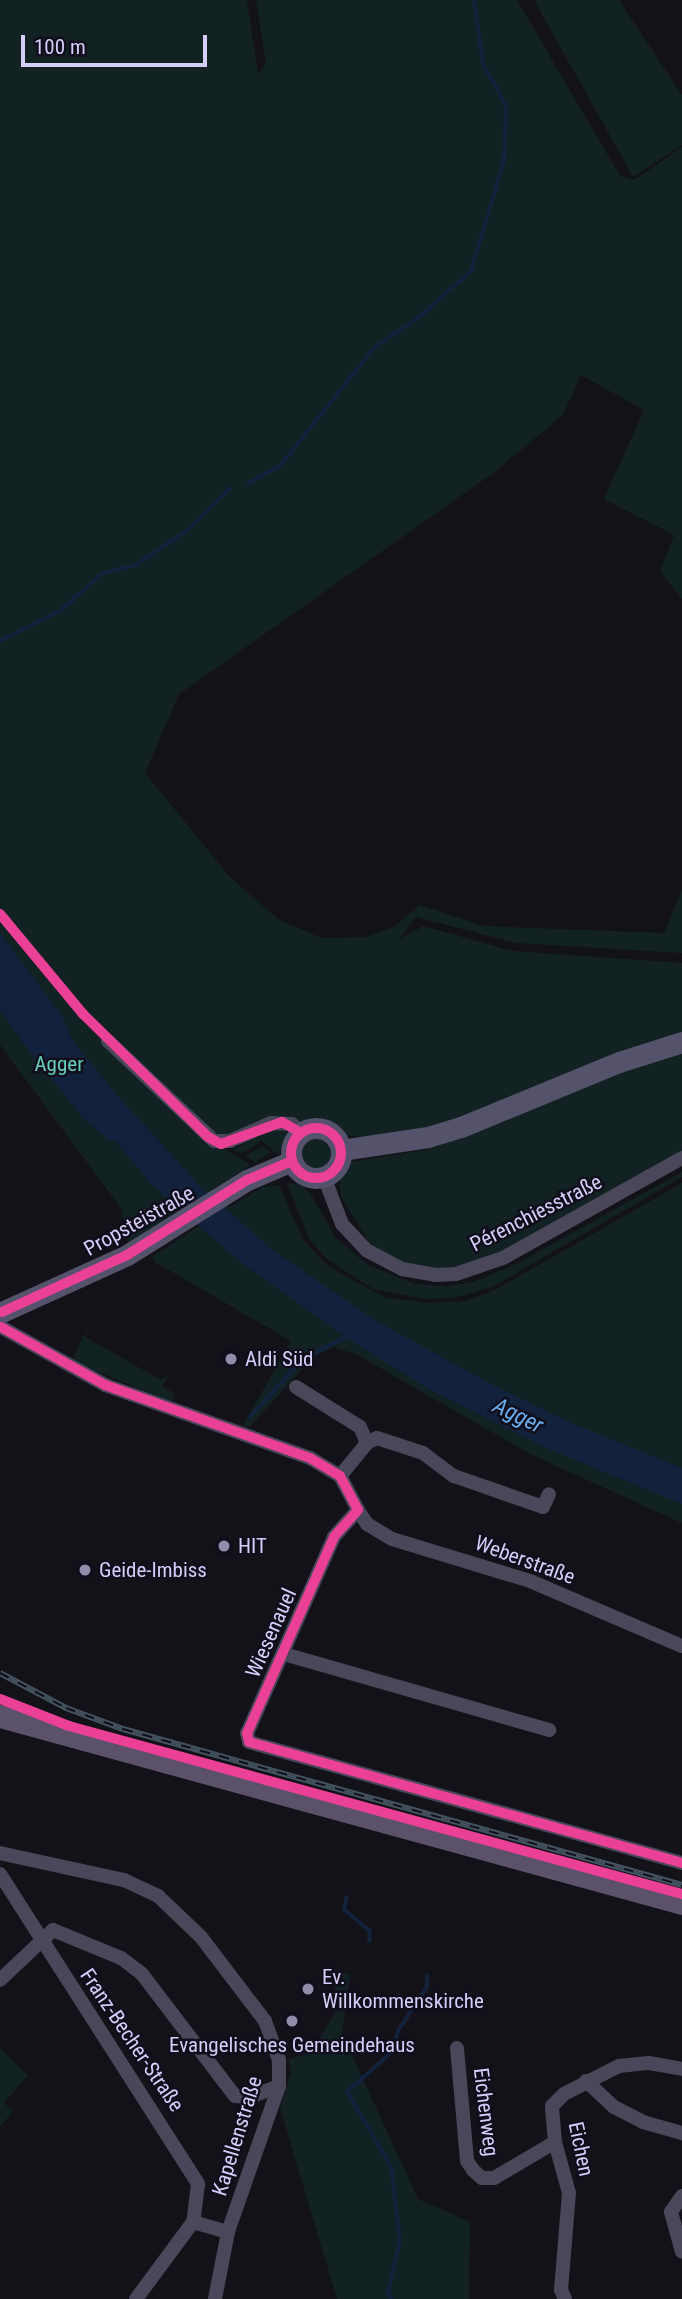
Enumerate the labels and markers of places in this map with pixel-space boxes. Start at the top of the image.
place label: Aldi Süd [245,1346,313,1372]
marker: Aldi Süd [223,1351,239,1367]
place label: HIT [238,1533,267,1559]
marker: HIT [216,1538,232,1554]
place label: Geide-Imbiss [99,1557,207,1583]
marker: Geide-Imbiss [77,1562,93,1578]
place label: Ev. Willkommenskirche [322,1964,484,2014]
marker: Ev. Willkommenskirche [300,1981,316,1997]
marker: Evangelisches Gemeindehaus [284,2013,300,2029]
place label: Evangelisches Gemeindehaus [169,2032,415,2058]

